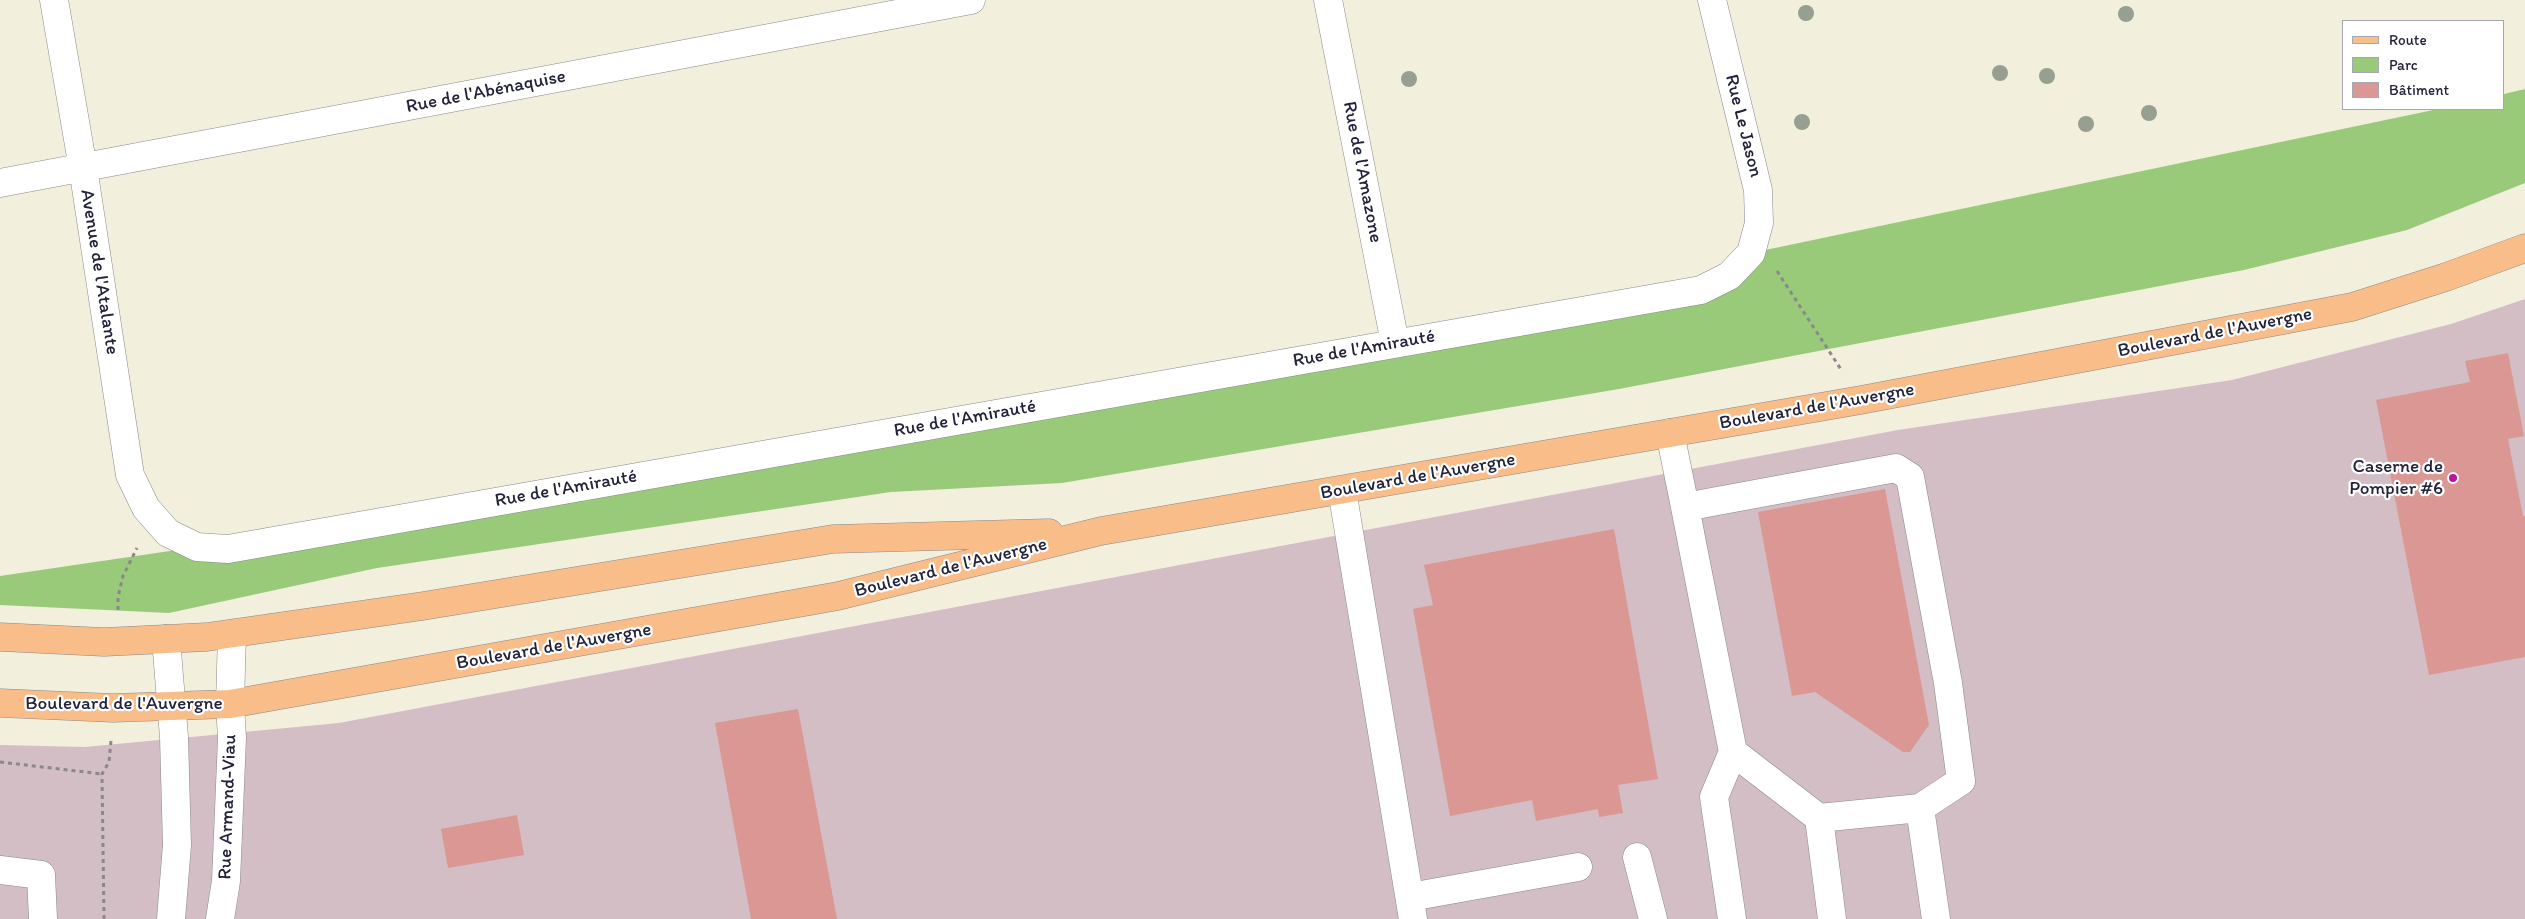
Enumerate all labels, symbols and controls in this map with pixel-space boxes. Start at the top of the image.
legend [2342,20,2505,110]
text: Route [2389,31,2427,49]
text: Parc [2389,56,2418,74]
street label: Rue de l'Abénaquise [404,65,568,119]
street label: Rue Le Jason [1719,72,1767,180]
text: Bâtiment [2389,81,2449,99]
street label: Rue de l'Amazone [1337,99,1387,245]
street label: Avenue de l'Atalante [75,188,123,356]
street label: Boulevard de l'Auvergne [2116,303,2314,363]
street label: Rue de l'Amirauté [1291,325,1437,373]
street label: Boulevard de l'Auvergne [1718,379,1916,435]
street label: Rue de l'Amirauté [892,395,1038,443]
street label: Boulevard de l'Auvergne [1319,449,1517,505]
place label: Caserne de Pompier #6 [2349,456,2443,500]
street label: Rue de l'Amirauté [493,465,639,513]
marker: Caserne de Pompier #6 [2447,472,2459,484]
street label: Boulevard de l'Auvergne [852,533,1050,603]
street label: Boulevard de l'Auvergne [455,619,653,675]
street label: Boulevard de l'Auvergne [25,693,223,715]
street label: Rue Armand-Viau [214,734,242,880]

